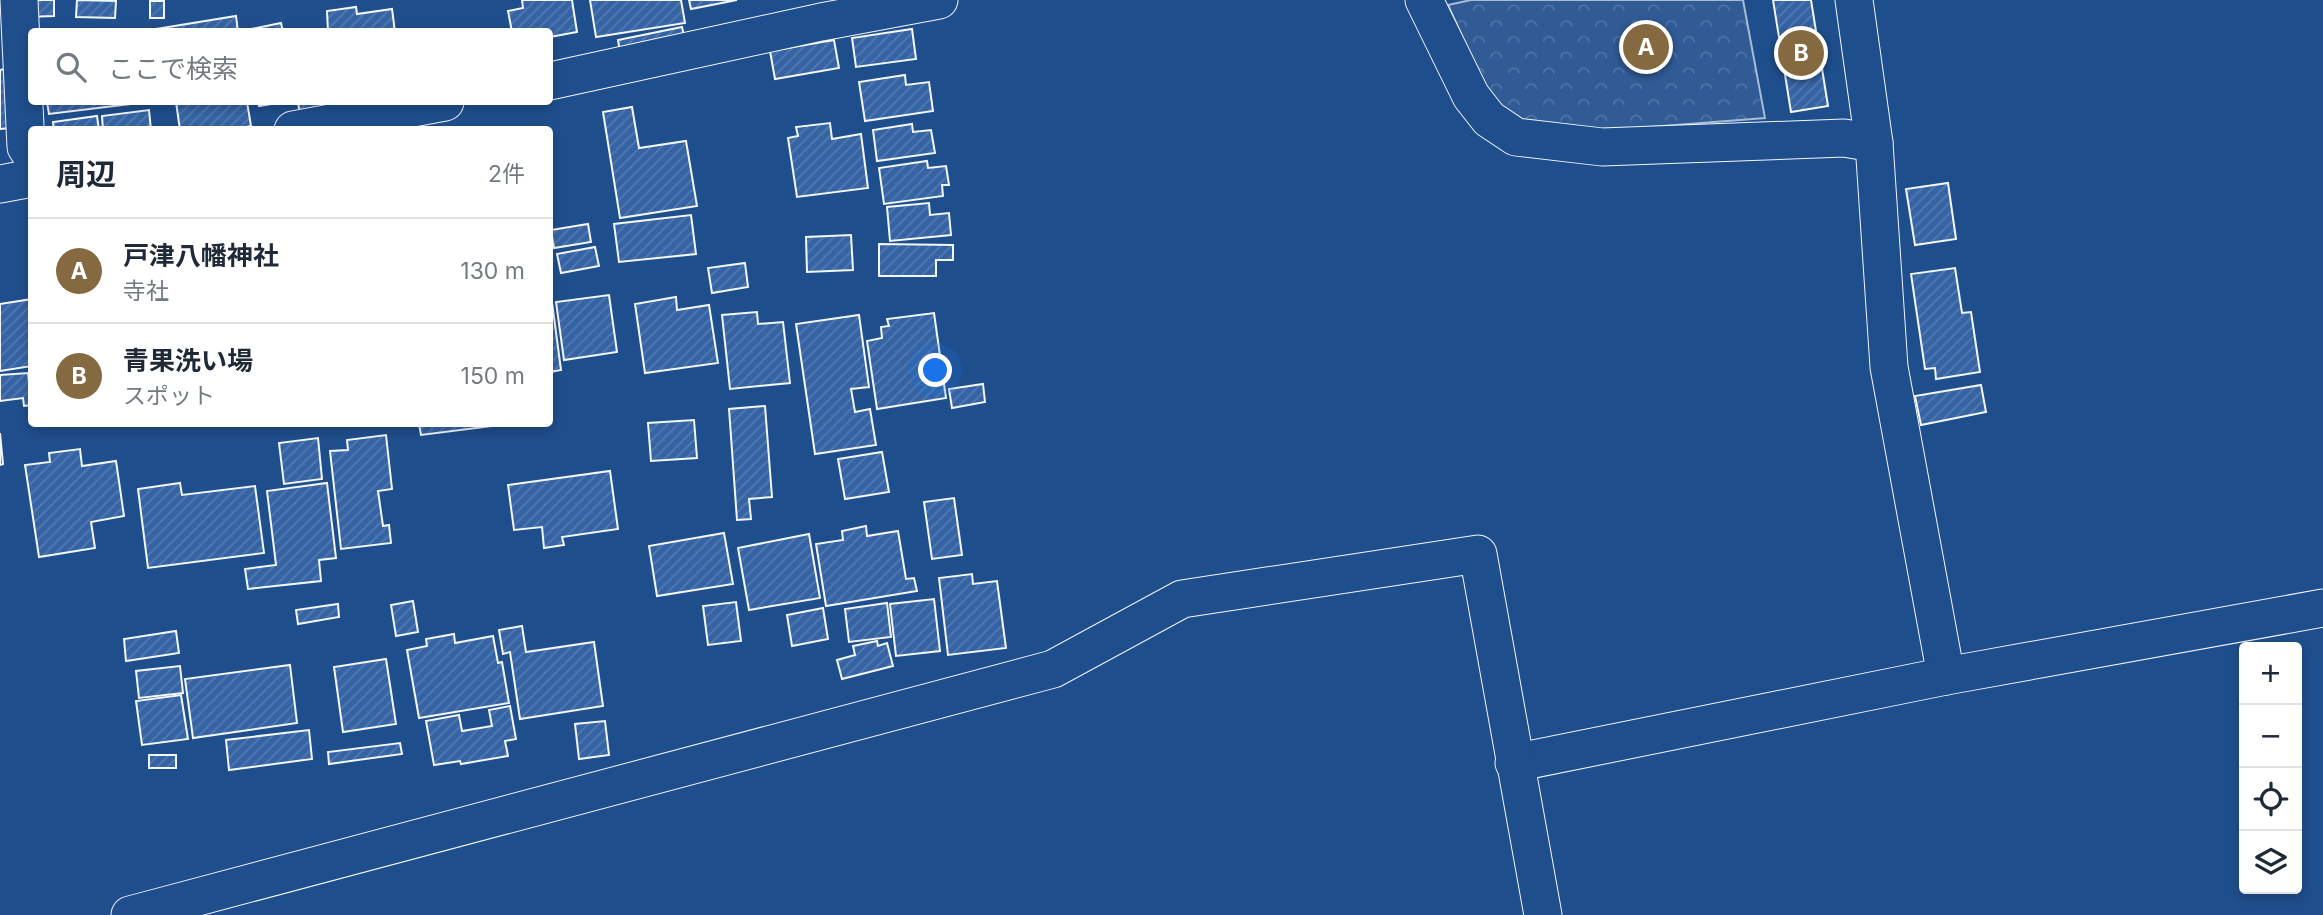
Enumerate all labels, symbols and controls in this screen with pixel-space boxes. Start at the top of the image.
pin: A [1623,21,1669,73]
pin: B [1778,27,1824,79]
search box [28,28,553,105]
icon: search [52,48,90,86]
text: ここで検索 [108,53,238,84]
text: 周辺 [56,156,116,192]
text: 2件 [488,160,525,188]
text: 戸津八幡神社 [123,240,279,271]
text: A [70,257,88,285]
text: 130 m [460,257,525,285]
text: 寺社 [123,277,169,305]
text: 青果洗い場 [123,345,253,376]
your location [918,353,952,387]
text: B [71,362,87,390]
text: 150 m [461,362,525,390]
text: スポット [123,382,215,410]
map controls [2239,642,2302,894]
button: + [2239,642,2302,705]
button: − [2239,705,2302,768]
button: locate [2239,768,2302,831]
button: layers [2239,831,2302,894]

